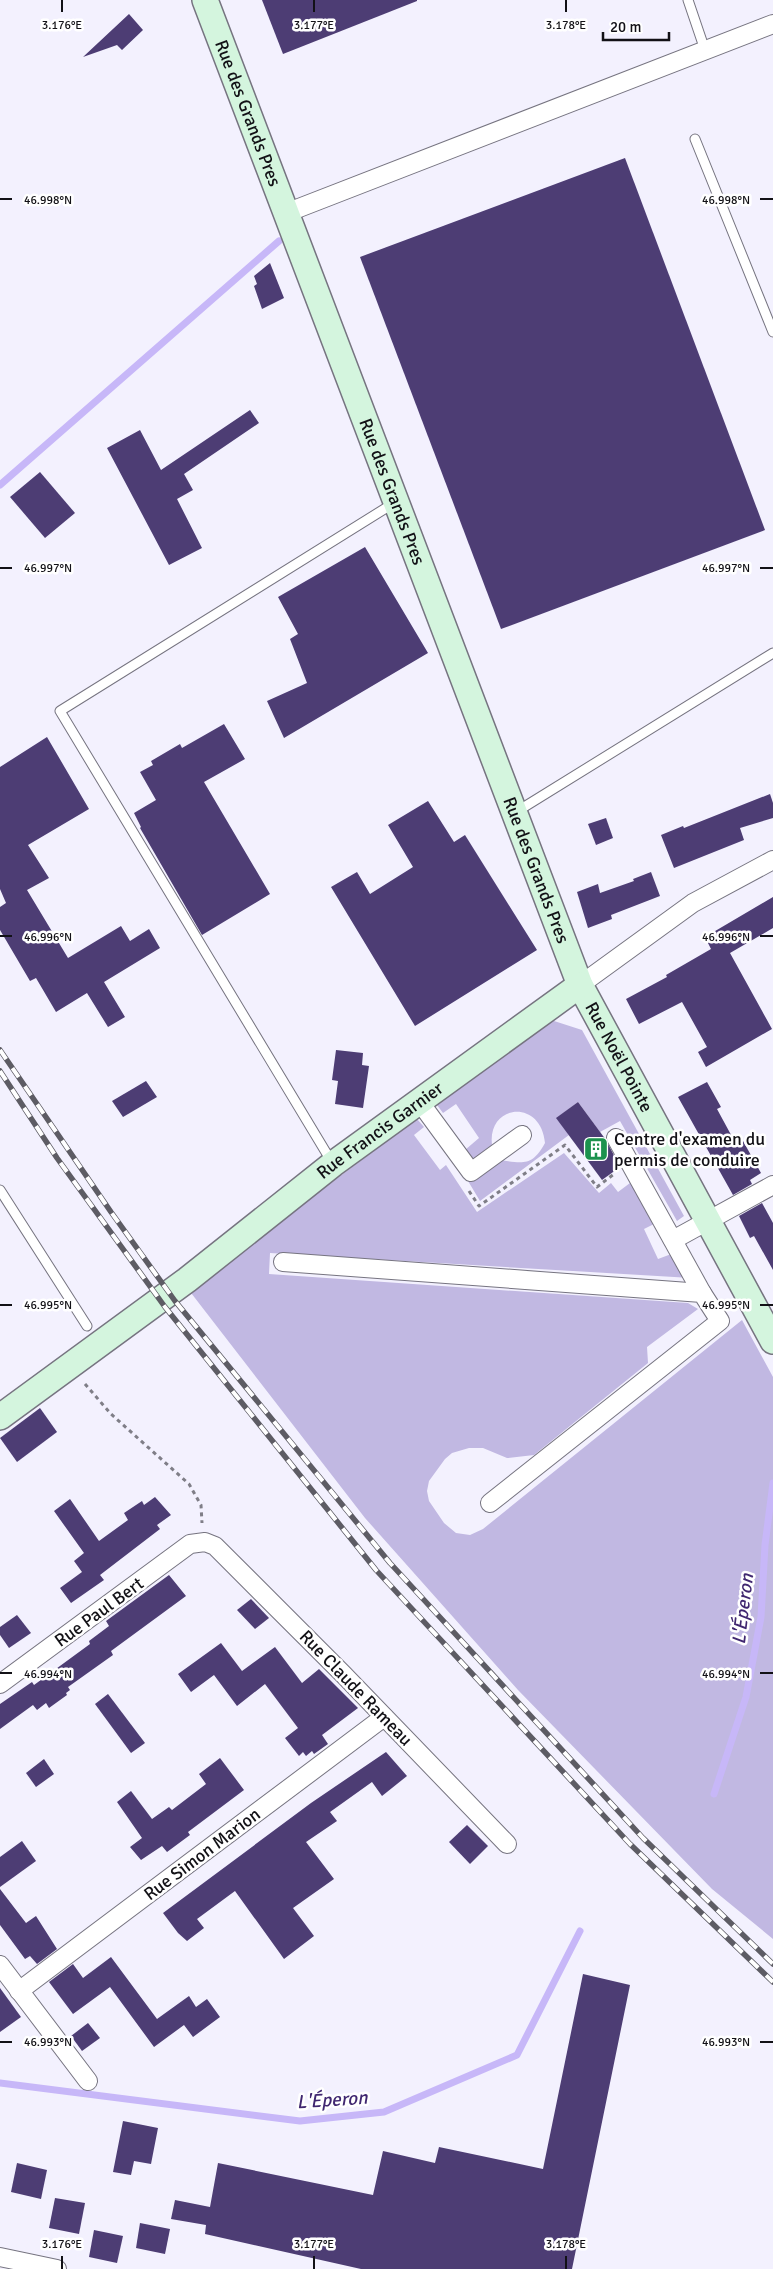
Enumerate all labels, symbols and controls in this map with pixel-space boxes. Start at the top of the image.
scale bar [603,10,669,42]
text: 3.176°E [42,18,82,33]
text: 3.177°E [294,18,334,33]
text: 3.178°E [546,18,586,33]
text: 20 m [610,18,641,36]
street label: Rue des Grands Pres [210,37,286,190]
text: 46.998°N [24,193,72,208]
text: 46.998°N [702,193,750,208]
street label: Rue des Grands Pres [354,415,430,568]
text: 46.997°N [24,561,72,576]
text: 46.997°N [702,561,750,576]
street label: Rue des Grands Pres [498,794,574,947]
text: 46.996°N [24,930,72,945]
text: 46.996°N [702,930,750,945]
street label: Rue Noël Pointe [580,998,658,1116]
street label: Rue Francis Garnier [312,1077,448,1184]
place label: Centre d'examen du permis de conduire [614,1128,765,1171]
building icon: Centre d'examen du permis de conduire [583,1136,609,1162]
text: 46.995°N [24,1298,72,1313]
text: 46.995°N [702,1298,750,1313]
street label: Rue Paul Bert [50,1572,148,1652]
water label: L'Éperon [727,1572,759,1646]
street label: Rue Claude Rameau [295,1625,417,1751]
text: 46.994°N [24,1667,72,1682]
text: 46.994°N [702,1667,750,1682]
street label: Rue Simon Marion [139,1803,265,1905]
text: 46.993°N [24,2035,72,2050]
text: 46.993°N [702,2035,750,2050]
water label: L'Éperon [296,2086,369,2114]
text: 3.176°E [42,2237,82,2252]
text: 3.177°E [294,2237,334,2252]
text: 3.178°E [546,2237,586,2252]

